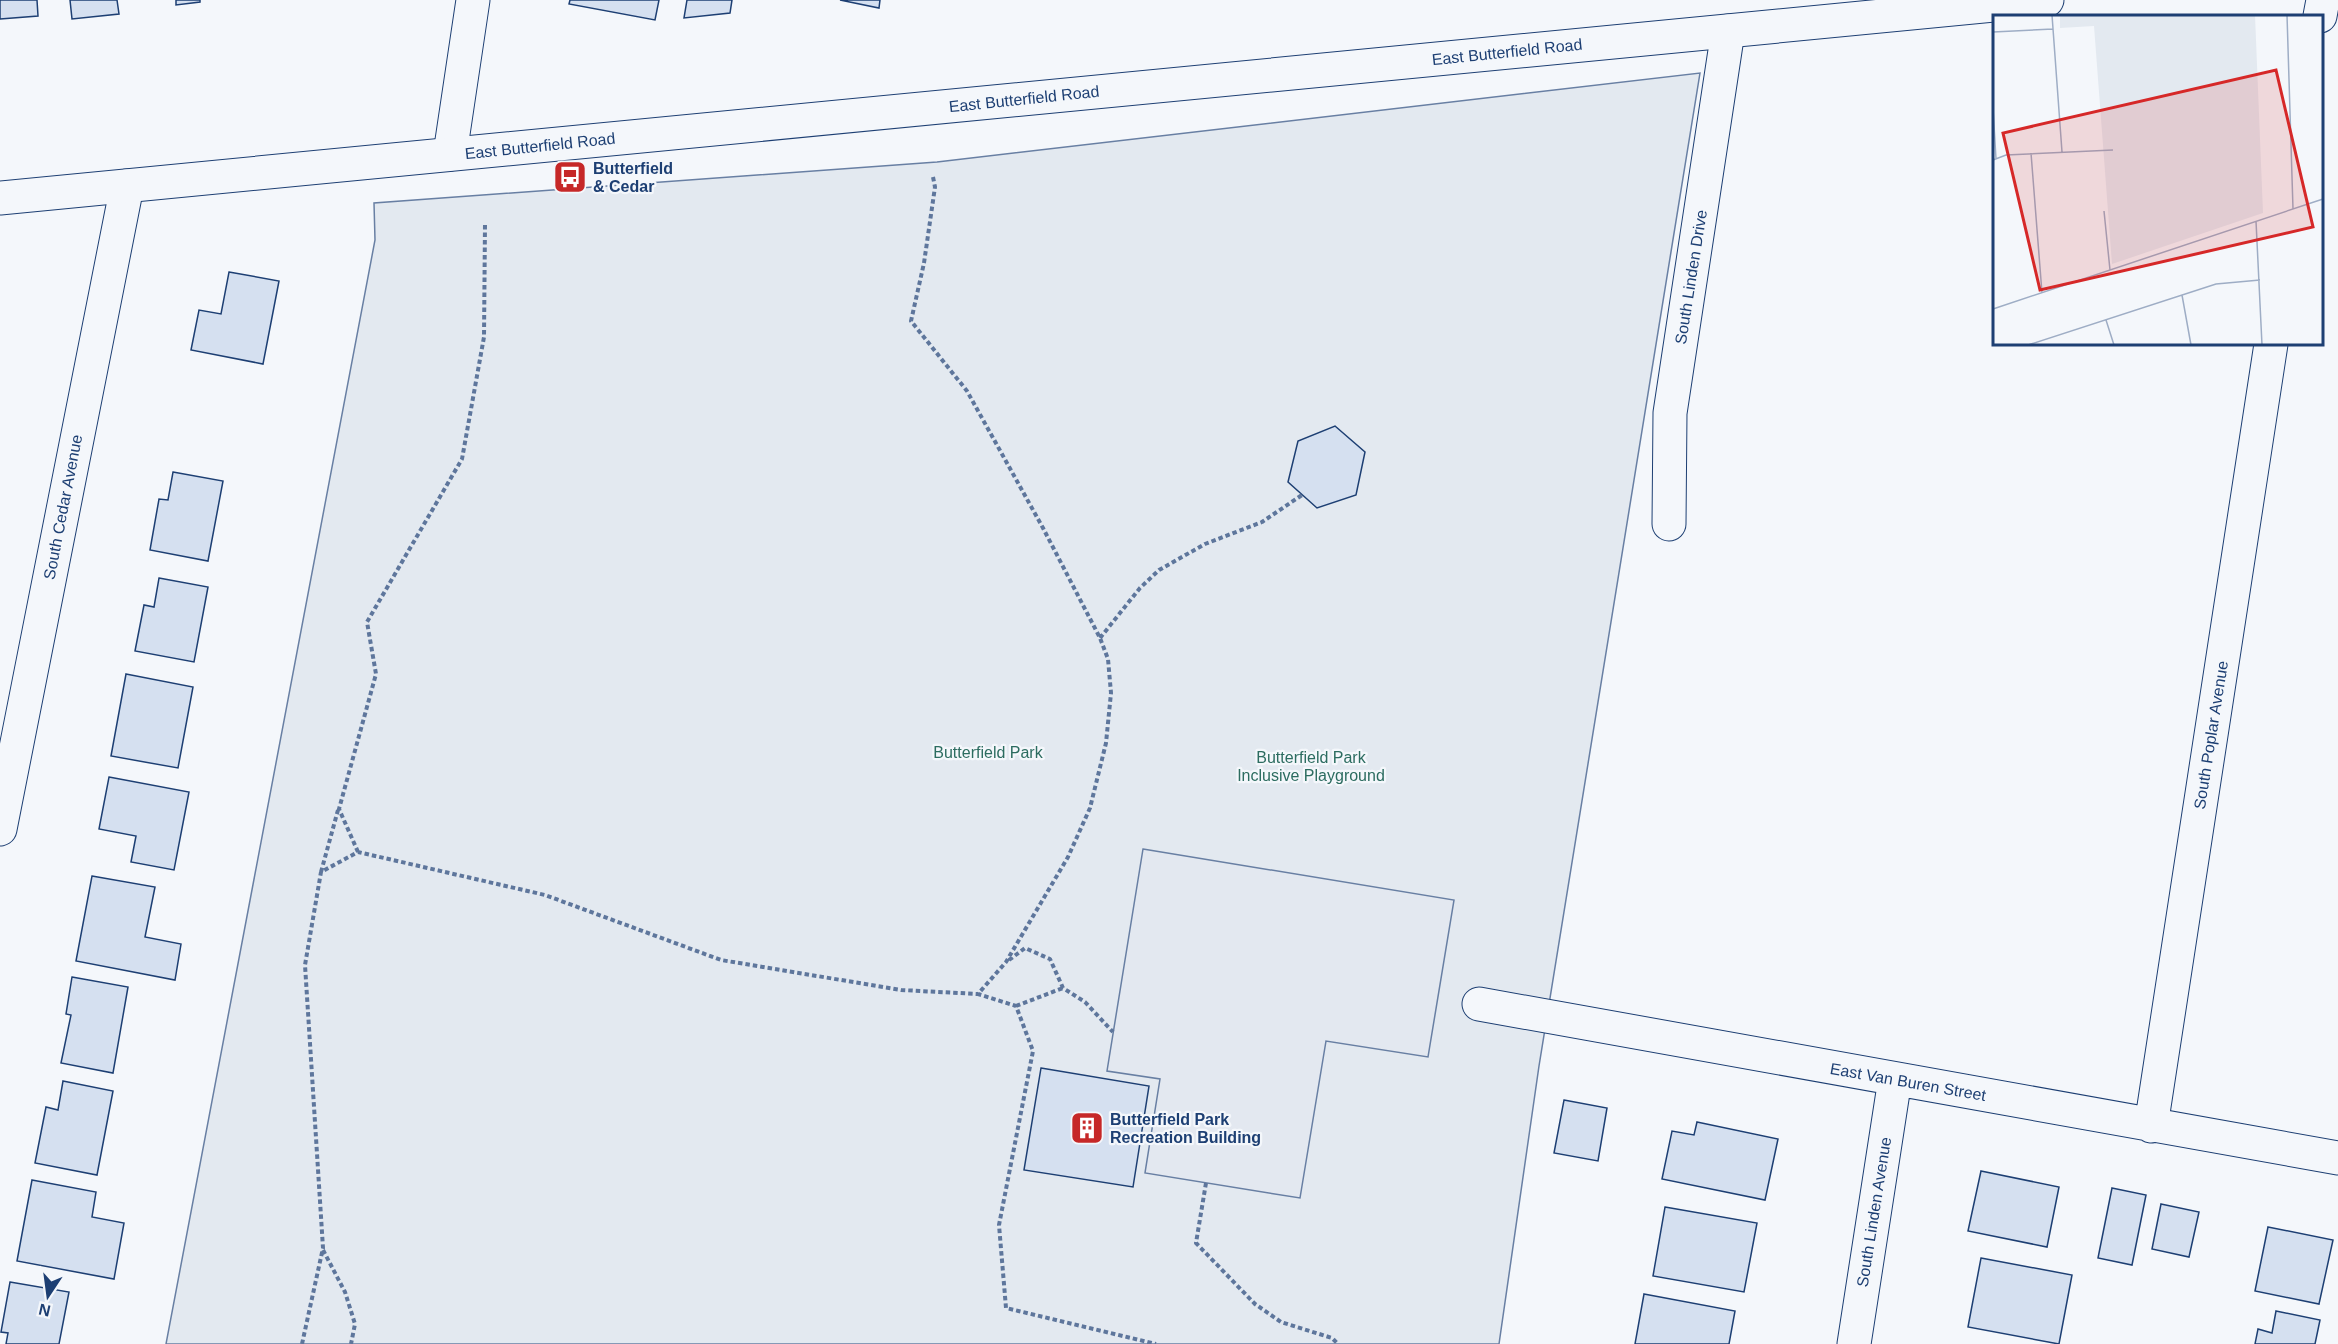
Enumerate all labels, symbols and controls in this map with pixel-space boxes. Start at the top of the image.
inset map [1993,15,2323,345]
street label: East Butterfield Road [1431,36,1583,68]
street label: East Butterfield Road [948,83,1100,115]
street label: East Butterfield Road [464,130,616,162]
bus stop icon: Butterfield & Cedar [552,159,588,195]
place label: Butterfield & Cedar [593,160,673,195]
street label: South Linden Drive [1672,208,1710,346]
street label: South Cedar Avenue [41,433,85,581]
street label: South Poplar Avenue [2191,659,2231,810]
park label: Butterfield Park [933,744,1044,761]
park label: Butterfield Park Inclusive Playground [1237,749,1385,784]
street label: East Van Buren Street [1829,1060,1988,1104]
building icon: Butterfield Park Recreation Building [1069,1110,1105,1146]
place label: Butterfield Park Recreation Building [1110,1111,1261,1146]
street label: South Linden Avenue [1854,1136,1894,1288]
north arrow [18,1266,78,1326]
text: N [37,1301,52,1320]

